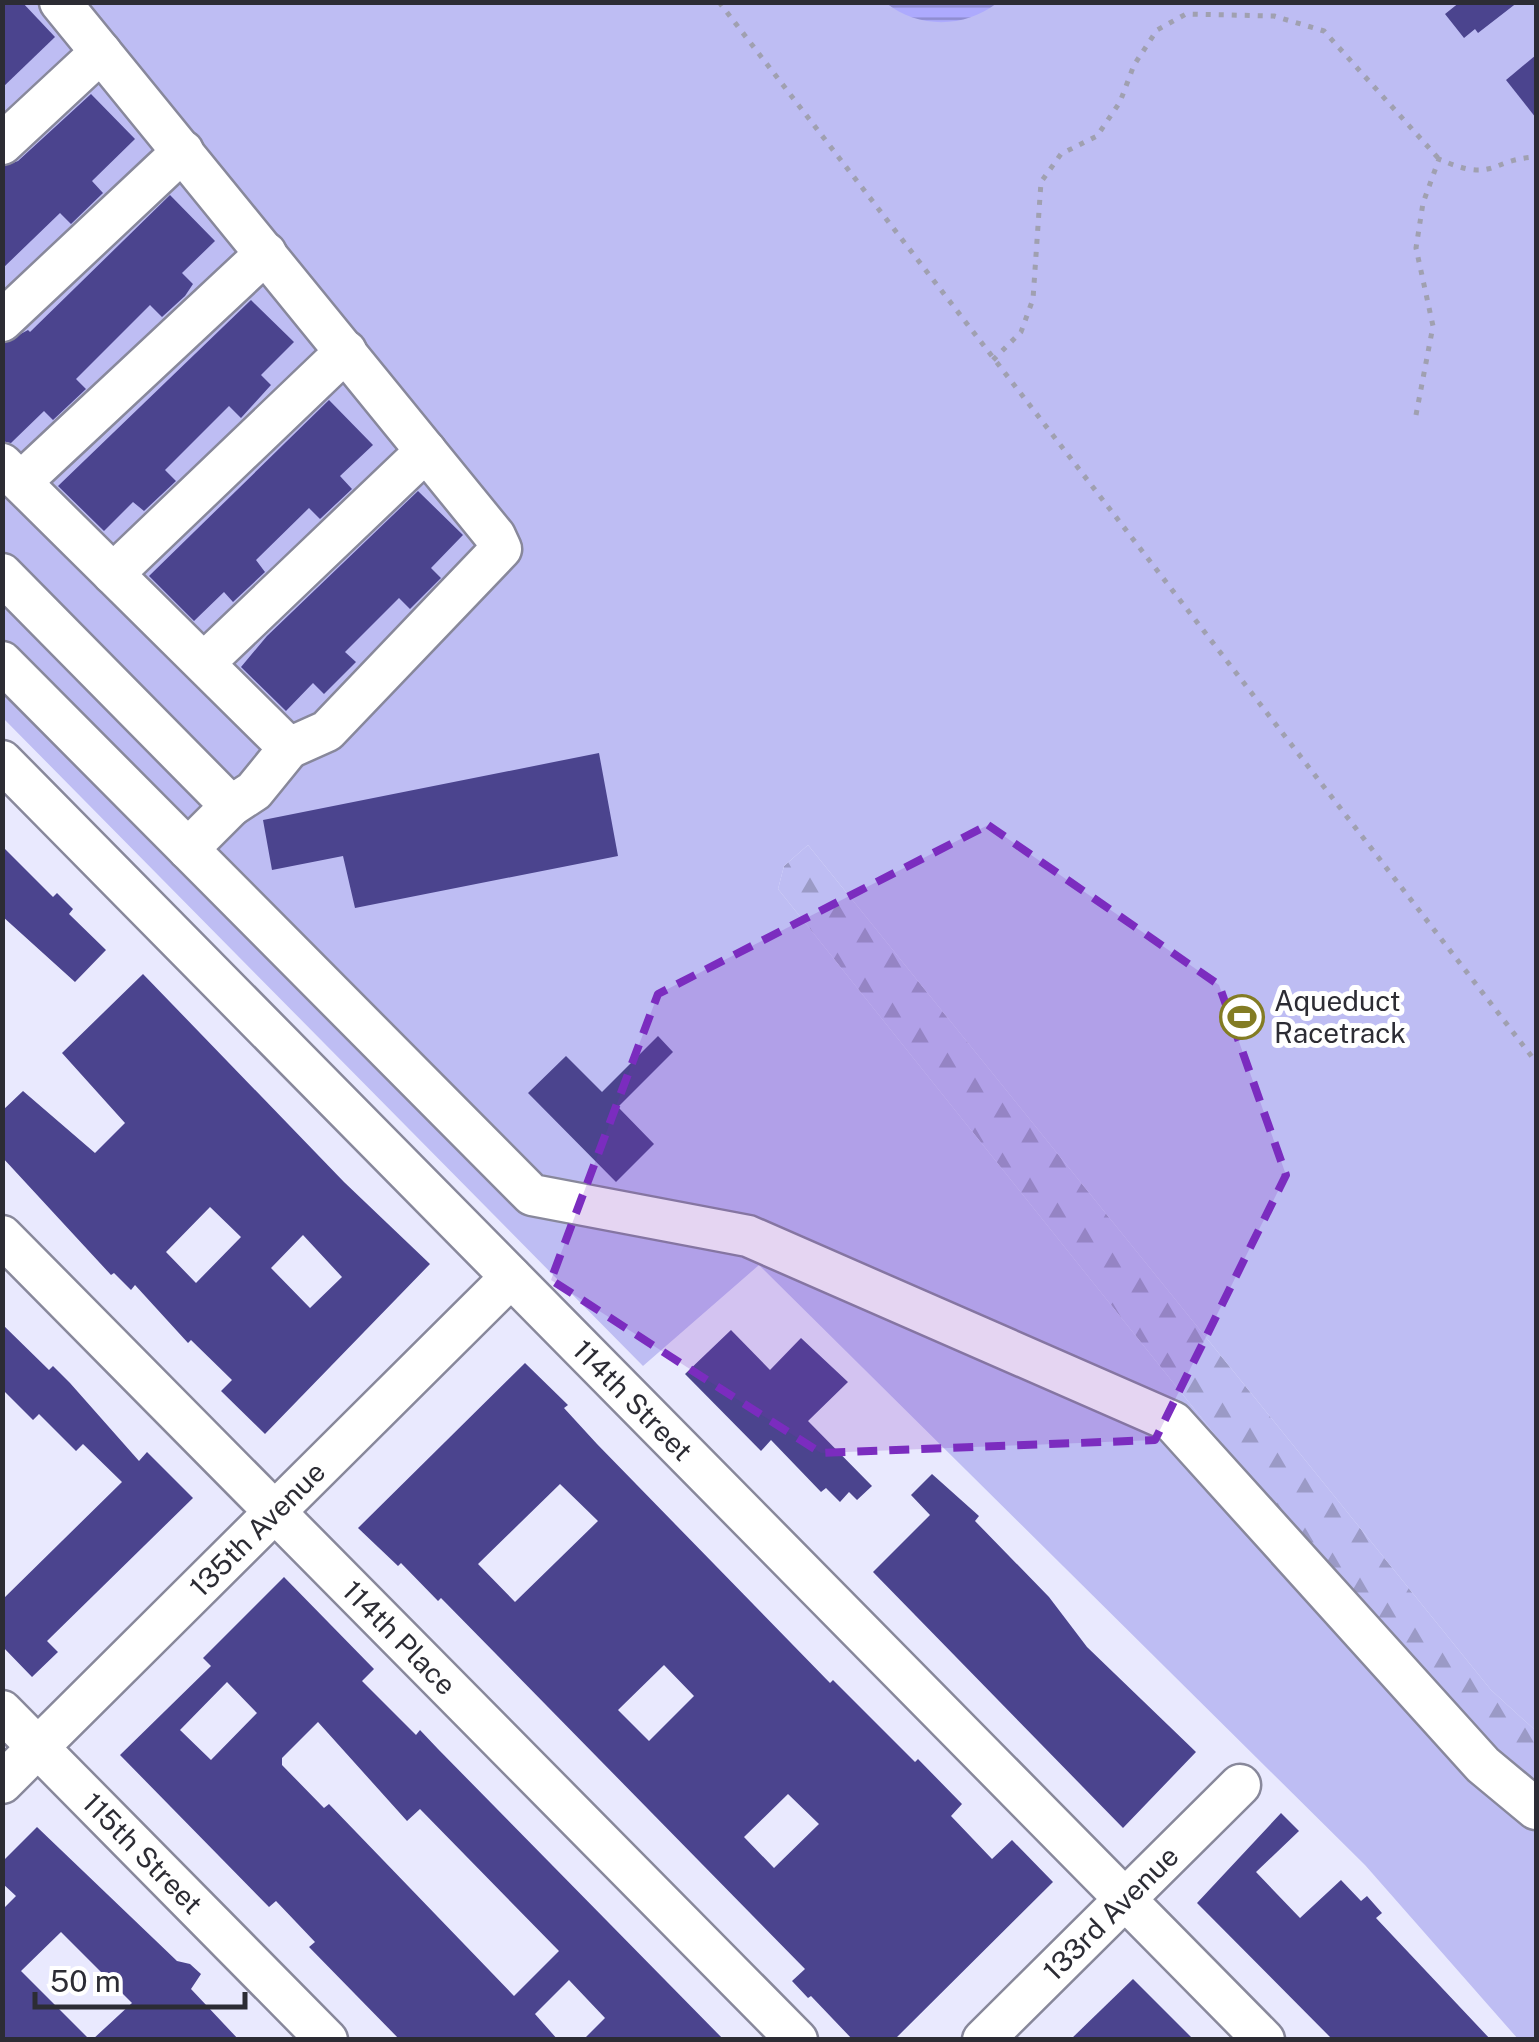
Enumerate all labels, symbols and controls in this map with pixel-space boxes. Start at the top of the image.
place label: Aqueduct Racetrack [1274,984,1406,1049]
sports icon: Aqueduct Racetrack [1219,994,1265,1040]
street label: 114th Street [566,1333,700,1467]
street label: 135th Avenue [183,1455,331,1603]
street label: 114th Place [336,1574,463,1701]
street label: 115th Street [76,1786,210,1920]
street label: 133rd Avenue [1036,1839,1185,1987]
scale bar [35,1947,245,2009]
text: 50 m [50,1963,121,1999]

